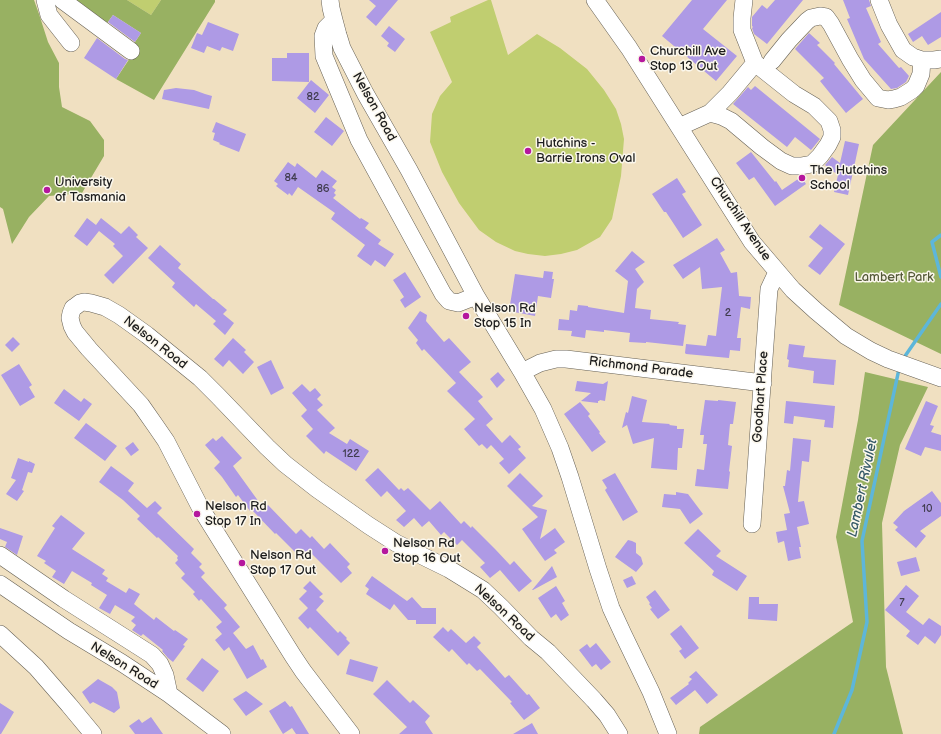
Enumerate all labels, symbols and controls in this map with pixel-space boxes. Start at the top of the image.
place label: Churchill Ave Stop 13 Out [650,44,726,75]
marker: Churchill Ave Stop 13 Out [637,54,647,64]
street label: Nelson Road [349,70,399,144]
house number: 82 [307,90,319,104]
place label: Hutchins - Barrie Irons Oval [536,136,635,167]
marker: Hutchins - Barrie Irons Oval [523,146,533,156]
place label: The Hutchins School [810,163,887,194]
house number: 84 [284,171,298,185]
marker: The Hutchins School [797,173,807,183]
street label: Churchill Avenue [706,174,774,264]
place label: University of Tasmania [55,175,126,206]
house number: 86 [316,182,330,196]
marker: University of Tasmania [42,185,52,195]
park label: Lambert Park [855,270,933,286]
place label: Nelson Rd Stop 15 In [474,301,536,332]
house number: 2 [725,306,731,320]
marker: Nelson Rd Stop 15 In [461,311,471,321]
street label: Nelson Road [120,313,190,373]
street label: Goodhart Place [750,351,772,443]
street label: Richmond Parade [588,354,694,382]
water label: Lambert Rivulet [844,438,882,538]
house number: 122 [342,447,360,461]
place label: Nelson Rd Stop 17 In [205,499,267,530]
house number: 10 [922,502,932,516]
marker: Nelson Rd Stop 17 In [192,509,202,519]
place label: Nelson Rd Stop 16 Out [393,536,461,567]
marker: Nelson Rd Stop 16 Out [380,546,390,556]
place label: Nelson Rd Stop 17 Out [250,548,316,579]
marker: Nelson Rd Stop 17 Out [237,558,247,568]
street label: Nelson Road [471,581,537,645]
house number: 7 [899,596,905,610]
street label: Nelson Road [87,639,161,693]

